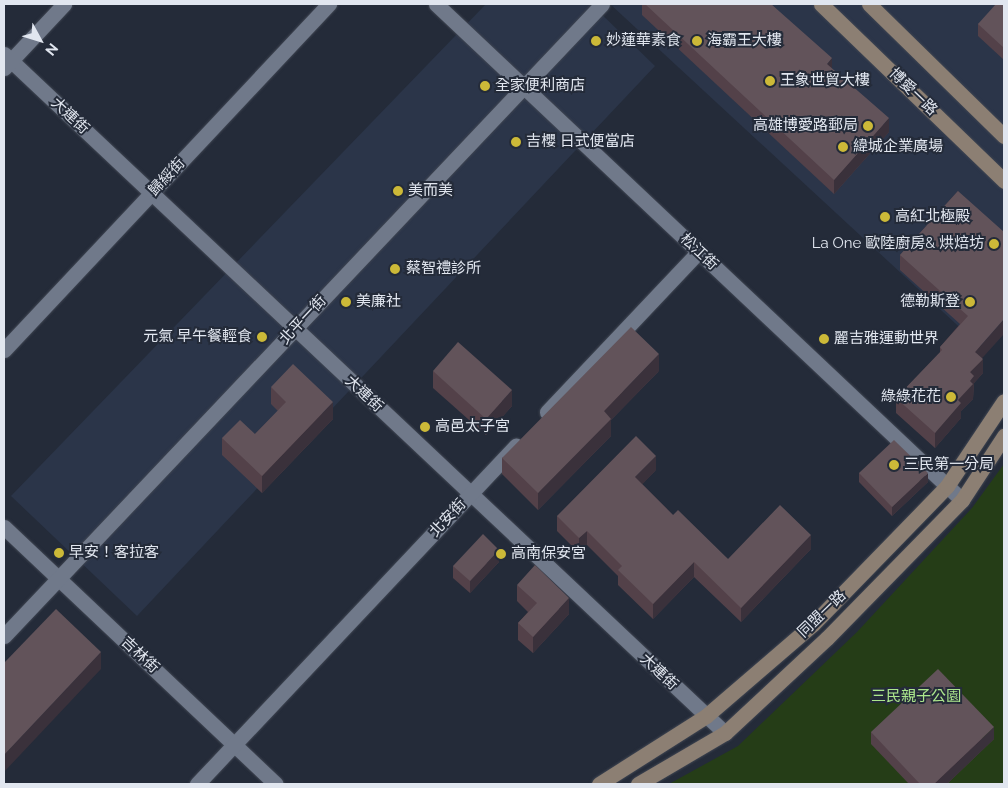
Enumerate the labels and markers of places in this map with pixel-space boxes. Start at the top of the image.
place label: 妙蓮華素食 [606,32,681,50]
place label: 海霸王大樓 [707,32,782,50]
marker: 妙蓮華素食 [590,35,602,47]
marker: 海霸王大樓 [691,35,703,47]
place label: 王象世貿大樓 [780,72,870,90]
marker: 王象世貿大樓 [764,75,776,87]
place label: 全家便利商店 [495,77,585,95]
marker: 全家便利商店 [479,80,491,92]
place label: 高雄博愛路郵局 [753,117,858,135]
marker: 高雄博愛路郵局 [862,120,874,132]
place label: 吉櫻 日式便當店 [526,133,635,151]
marker: 吉櫻 日式便當店 [510,136,522,148]
place label: 緯城企業廣場 [853,138,943,156]
marker: 緯城企業廣場 [837,141,849,153]
place label: 美而美 [408,182,453,200]
marker: 美而美 [392,185,404,197]
place label: 高紅北極殿 [895,208,970,226]
marker: 高紅北極殿 [879,211,891,223]
place label: La One 歐陸廚房& 烘焙坊 [812,235,984,253]
marker: La One 歐陸廚房& 烘焙坊 [988,238,1000,250]
place label: 蔡智禮診所 [406,260,481,278]
marker: 蔡智禮診所 [388,262,402,276]
place label: 美廉社 [356,293,401,311]
place label: 德勒斯登 [900,293,960,311]
marker: 美廉社 [340,296,352,308]
marker: 德勒斯登 [964,296,976,308]
place label: 元氣 早午餐輕食 [143,328,252,346]
place label: 麗吉雅運動世界 [834,330,939,348]
marker: 元氣 早午餐輕食 [256,331,268,343]
marker: 麗吉雅運動世界 [818,333,830,345]
place label: 綠綠花花 [881,388,941,406]
marker: 綠綠花花 [945,391,957,403]
place label: 高邑太子宮 [435,418,510,436]
marker: 高邑太子宮 [419,421,431,433]
place label: 三民第一分局 [904,456,994,474]
marker: 三民第一分局 [888,459,900,471]
place label: 早安！客拉客 [69,544,159,562]
place label: 高南保安宮 [511,545,586,563]
marker: 早安！客拉客 [53,547,65,559]
marker: 高南保安宮 [495,548,507,560]

